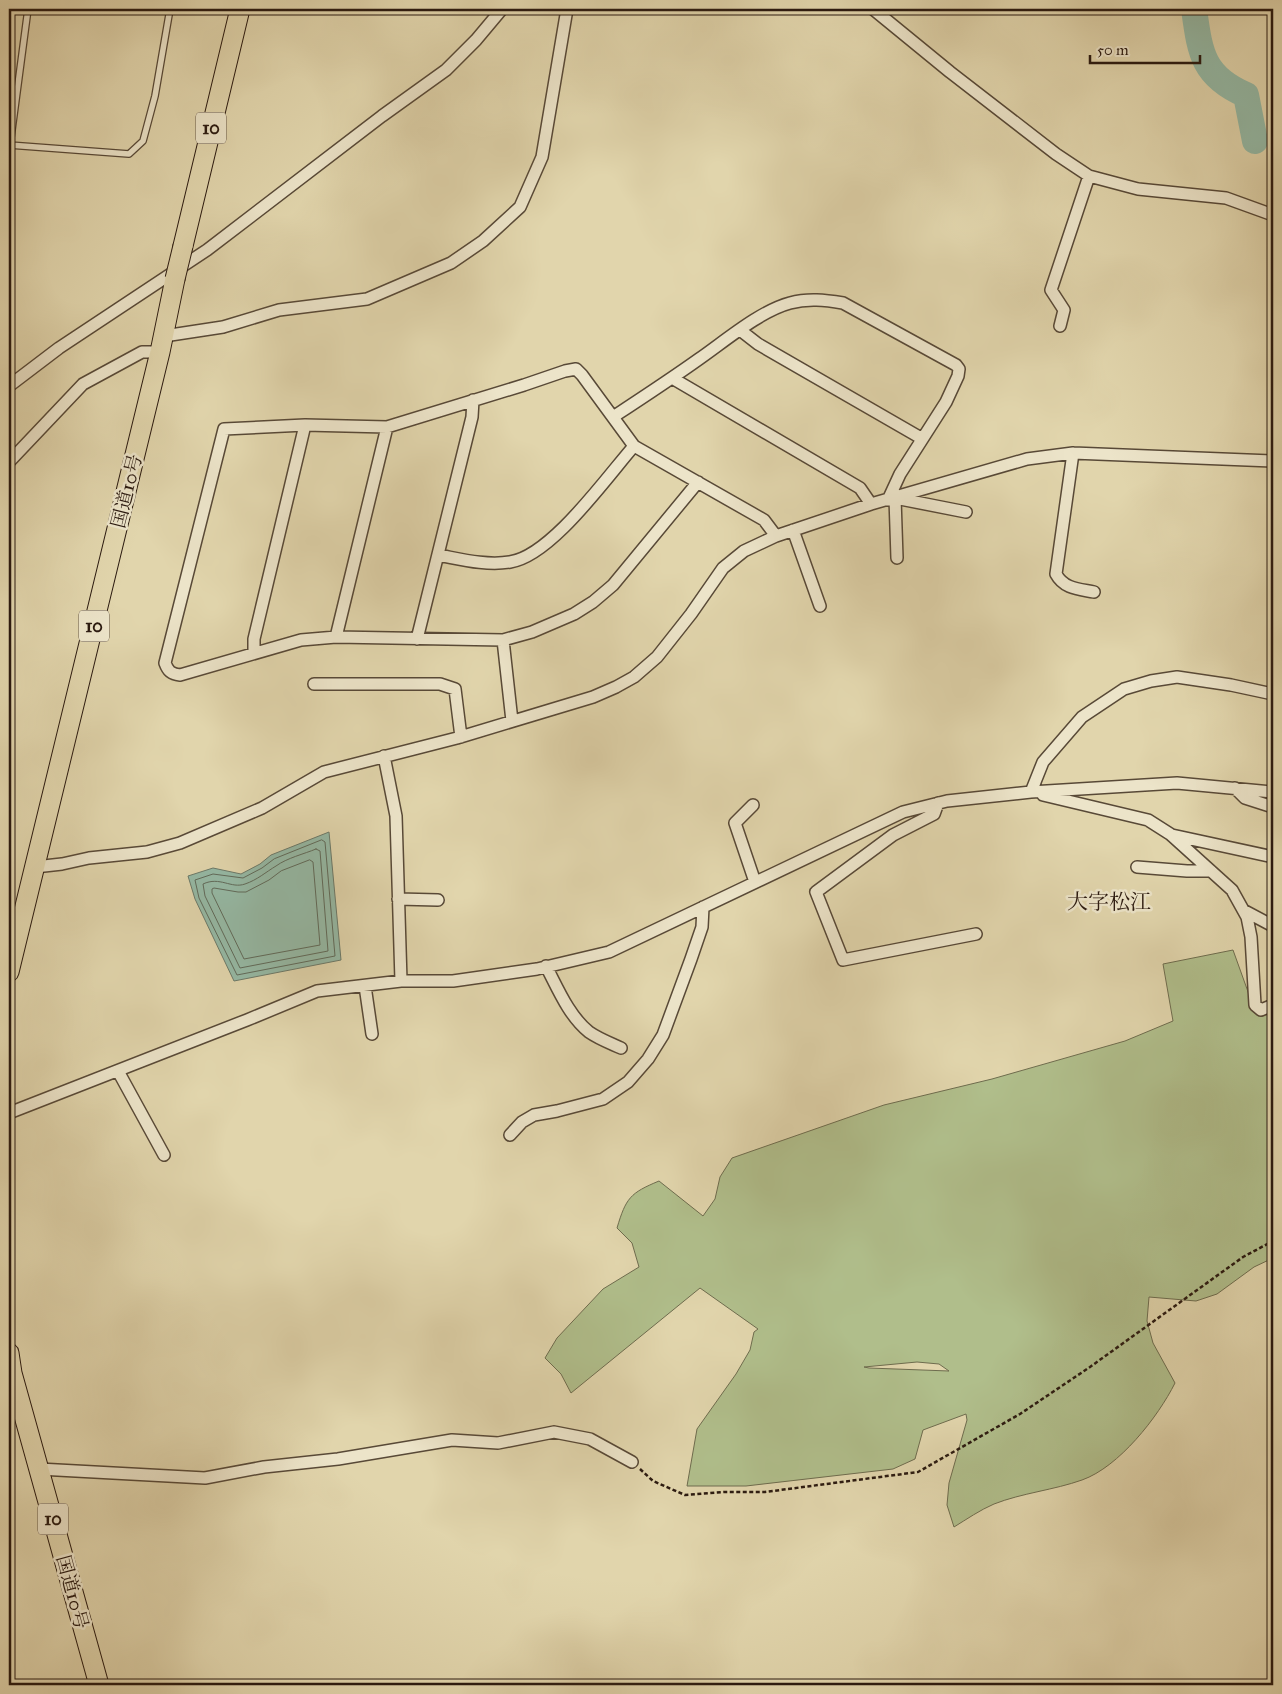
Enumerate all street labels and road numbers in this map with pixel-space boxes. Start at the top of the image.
road number: 10 [196,112,226,144]
street label: 国道10号 [106,452,147,531]
road number: 10 [79,610,109,642]
road number: 10 [38,1504,68,1535]
street label: 国道10号 [52,1553,93,1632]

